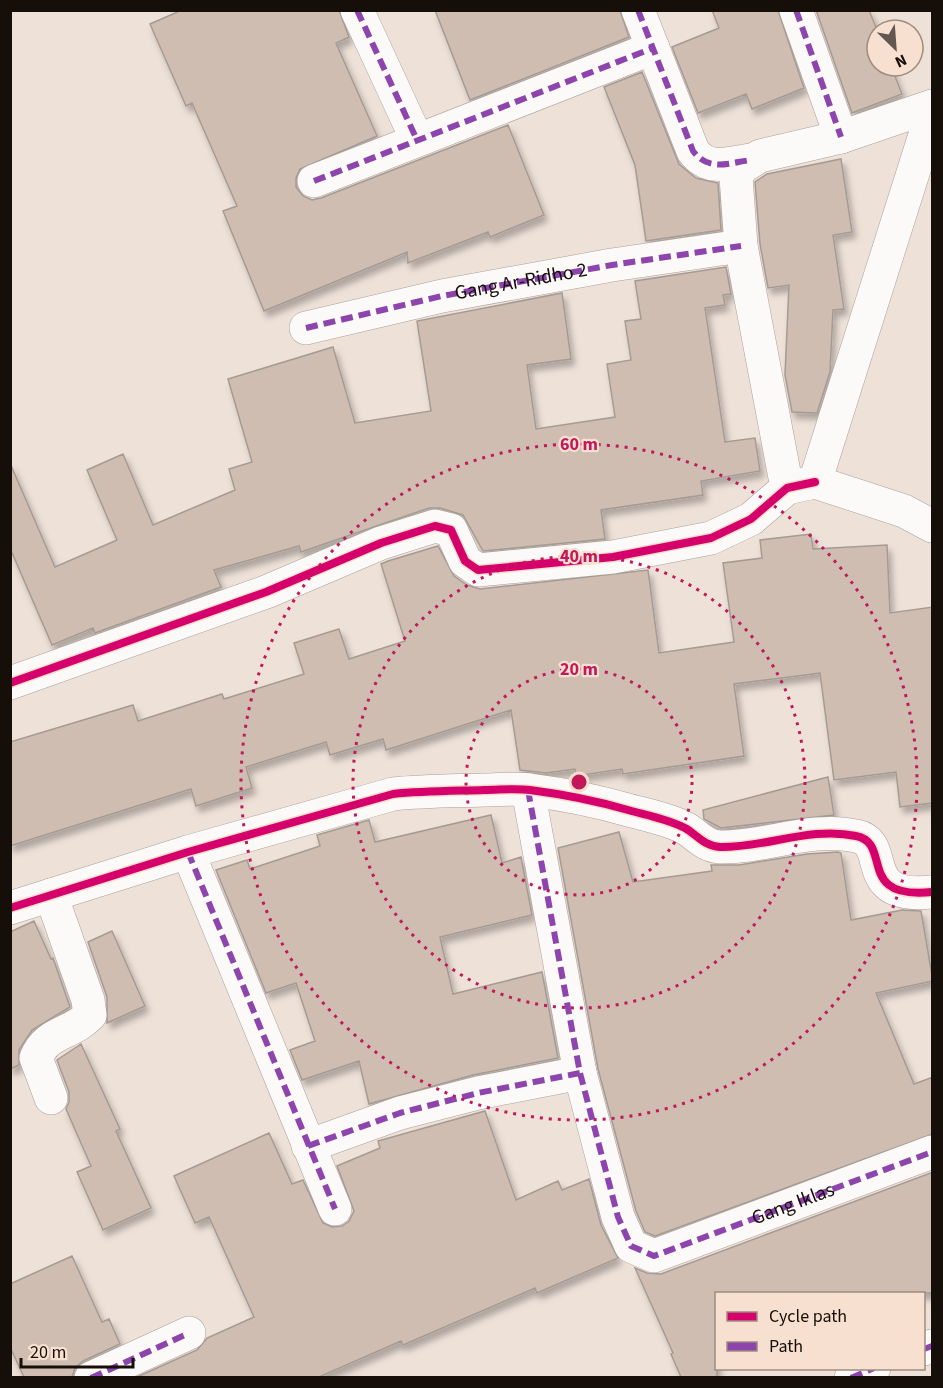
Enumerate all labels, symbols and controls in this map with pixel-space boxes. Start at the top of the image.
north arrow [865,18,925,78]
text: N [891,48,910,73]
street label: Gang Ar-Ridho 2 [452,256,590,307]
text: 60 m [560,432,598,457]
text: 40 m [560,544,598,569]
text: 20 m [560,657,598,682]
centre of rings [569,772,589,792]
street label: Gang Iklas [748,1176,838,1232]
legend [715,1292,925,1370]
text: Cycle path [769,1304,847,1329]
scale bar [21,1331,134,1369]
text: Path [769,1334,803,1359]
text: 20 m [30,1340,66,1365]

